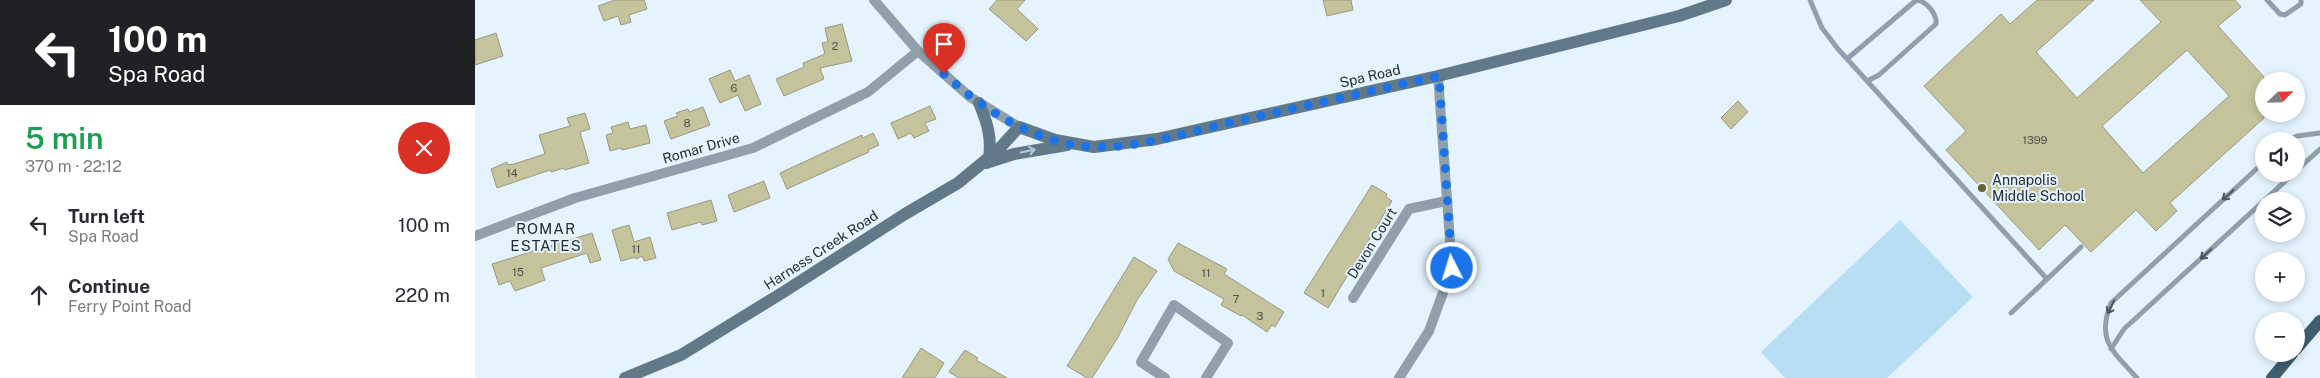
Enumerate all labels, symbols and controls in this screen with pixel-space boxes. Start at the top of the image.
text: 100 m [108,19,207,60]
icon: left [25,20,90,85]
pin [923,23,965,74]
icon: arrive [930,30,958,58]
house number: 2 [832,40,839,52]
text: Spa Road [108,61,205,87]
street label: Spa Road [1338,61,1402,91]
north arrow [2255,72,2305,122]
map controls [2255,72,2305,362]
house number: 6 [731,82,738,94]
house number: 8 [683,117,691,129]
text: 5 min [25,120,104,156]
button: close [398,122,450,174]
street label: Romar Drive [661,129,741,167]
button: sound [2255,132,2305,182]
house number: 1399 [2022,134,2048,146]
one-way arrow [1020,146,1036,155]
text: 370 m · 22:12 [25,157,122,176]
house number: 14 [506,167,518,179]
place label: Annapolis Middle School [1992,172,2085,204]
marker: Annapolis Middle School [1976,182,1988,194]
one-way arrow [2221,189,2234,201]
button: layers [2255,192,2305,242]
text: Turn left [68,205,145,227]
street label: Devon Court [1344,205,1400,281]
street label: Harness Creek Road [761,207,881,293]
icon: left [25,211,53,239]
text: 100 m [398,214,450,236]
district label: ROMAR ESTATES [510,220,582,254]
text: Spa Road [68,227,139,246]
position arrow [1425,241,1477,293]
house number: 11 [632,243,640,255]
one-way arrow [2199,248,2212,260]
button: + [2255,252,2305,302]
house number: 15 [512,266,524,278]
house number: 11 [1202,267,1210,279]
text: Continue [68,275,150,297]
icon: ahead [25,281,53,309]
text: 220 m [395,284,450,306]
house number: 1 [1321,287,1325,299]
house number: 7 [1233,293,1240,305]
text: Ferry Point Road [68,297,192,316]
one-way arrow [2106,299,2116,314]
house number: 3 [1257,310,1264,322]
button: − [2255,312,2305,362]

